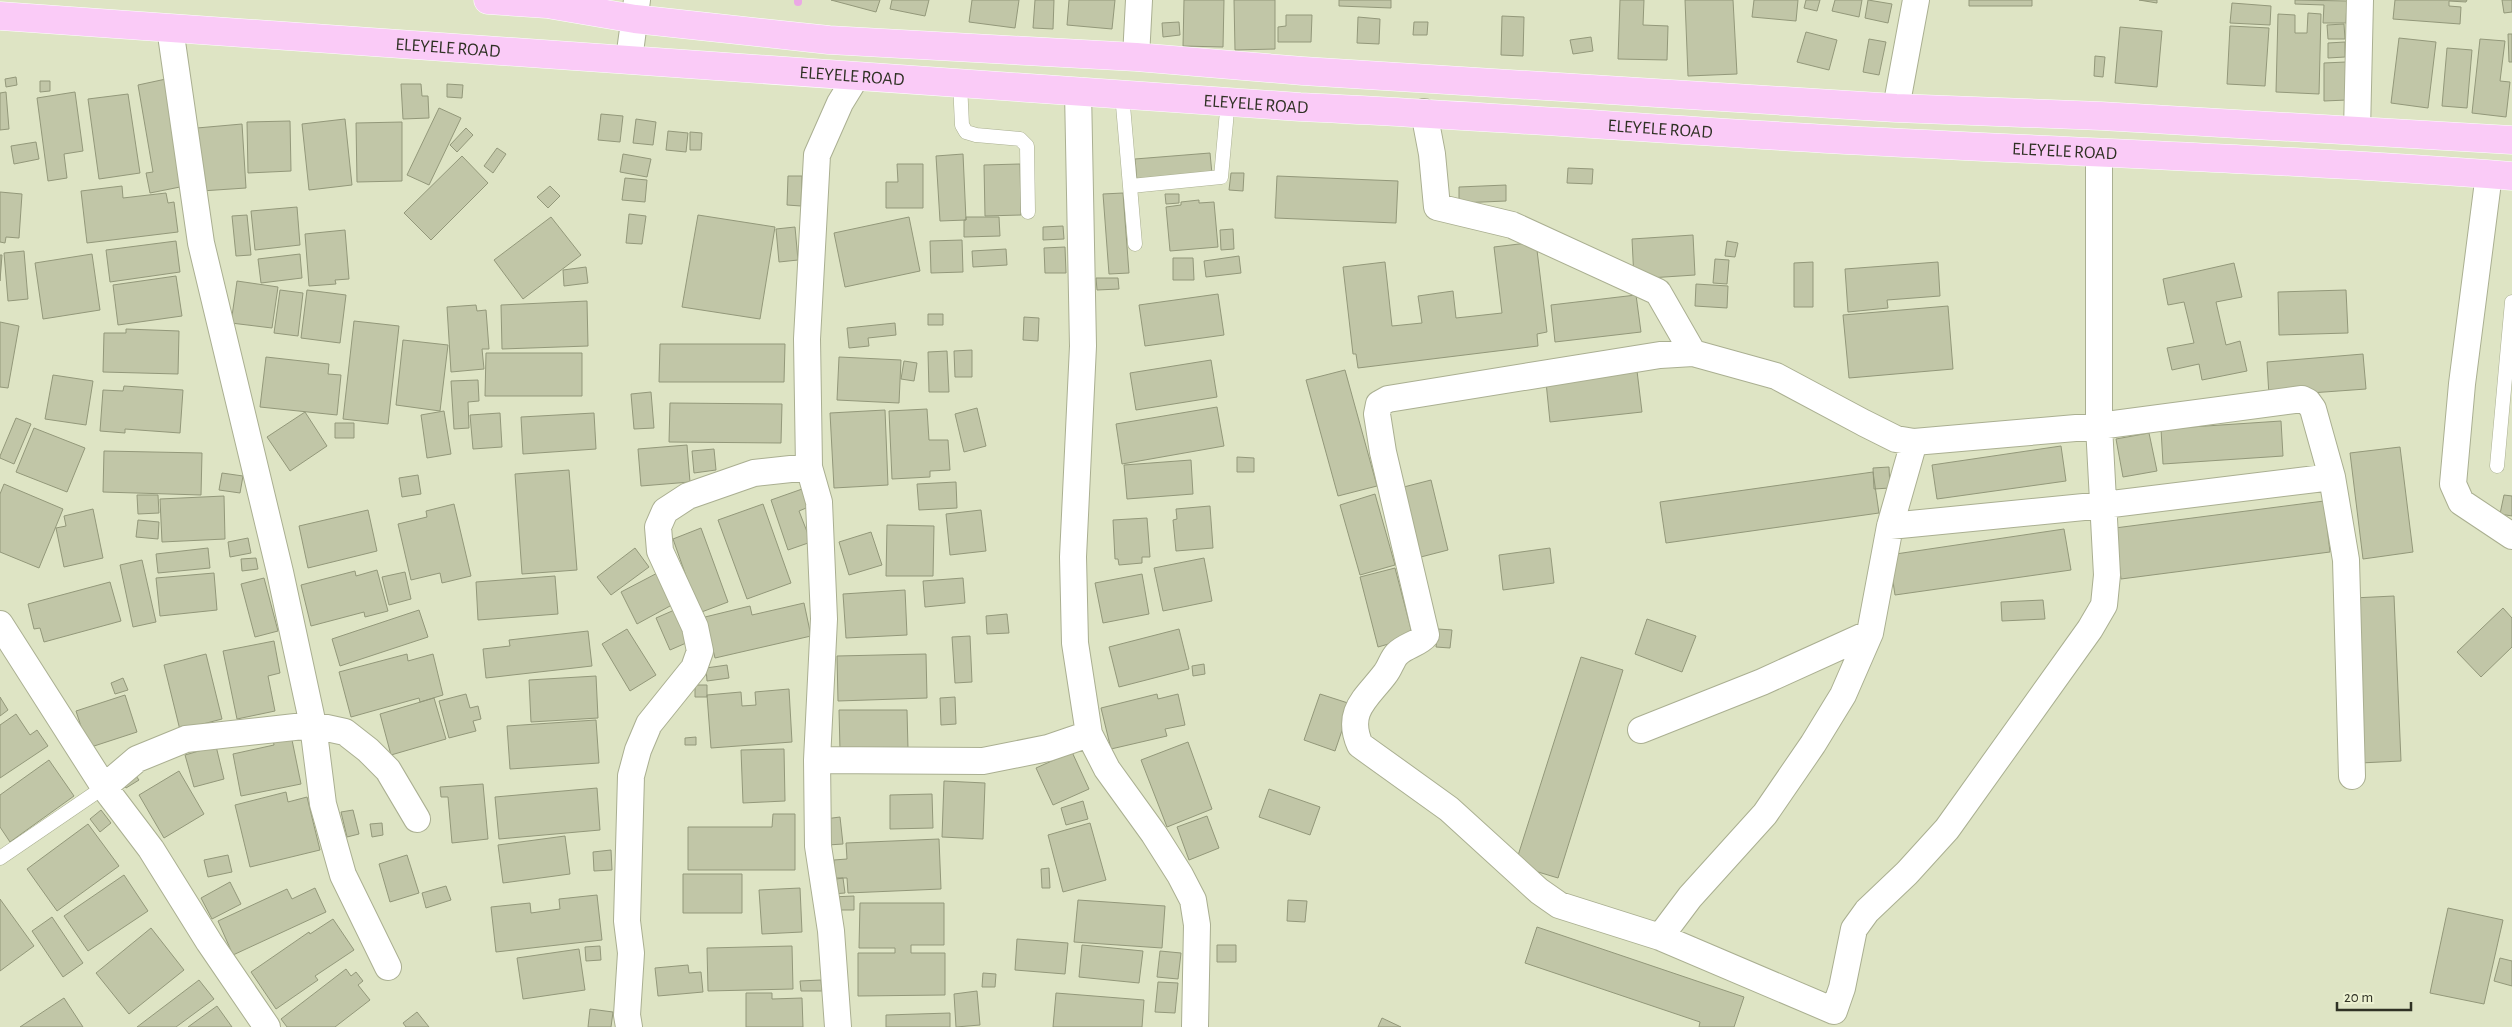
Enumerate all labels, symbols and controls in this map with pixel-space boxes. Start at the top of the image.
street label: ELEYELE ROAD [395,36,501,61]
street label: ELEYELE ROAD [799,64,905,89]
street label: ELEYELE ROAD [1203,92,1309,117]
street label: ELEYELE ROAD [1607,117,1713,142]
street label: ELEYELE ROAD [2011,140,2118,163]
scale bar [2337,980,2411,1012]
text: 20 m [2344,990,2373,1005]

